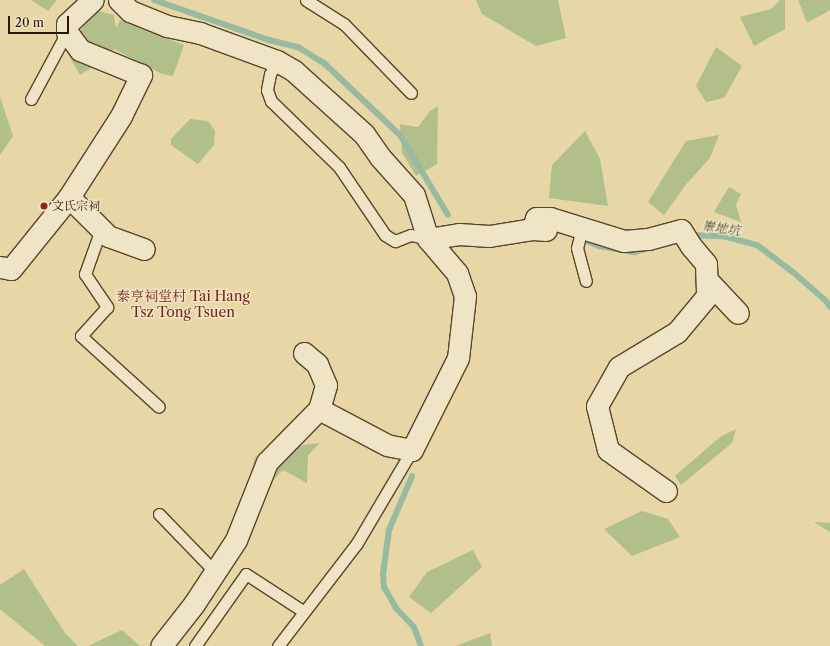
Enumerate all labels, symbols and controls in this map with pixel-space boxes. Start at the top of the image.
scale bar [10,8,71,34]
text: 20 m [15,15,44,30]
place label: 文氏宗祠 [52,199,100,213]
marker: 文氏宗祠 [39,201,49,211]
water label: 輋地坑 [701,218,741,238]
district label: 泰亨祠堂村 Tai Hang Tsz Tong Tsuen [116,288,250,320]

